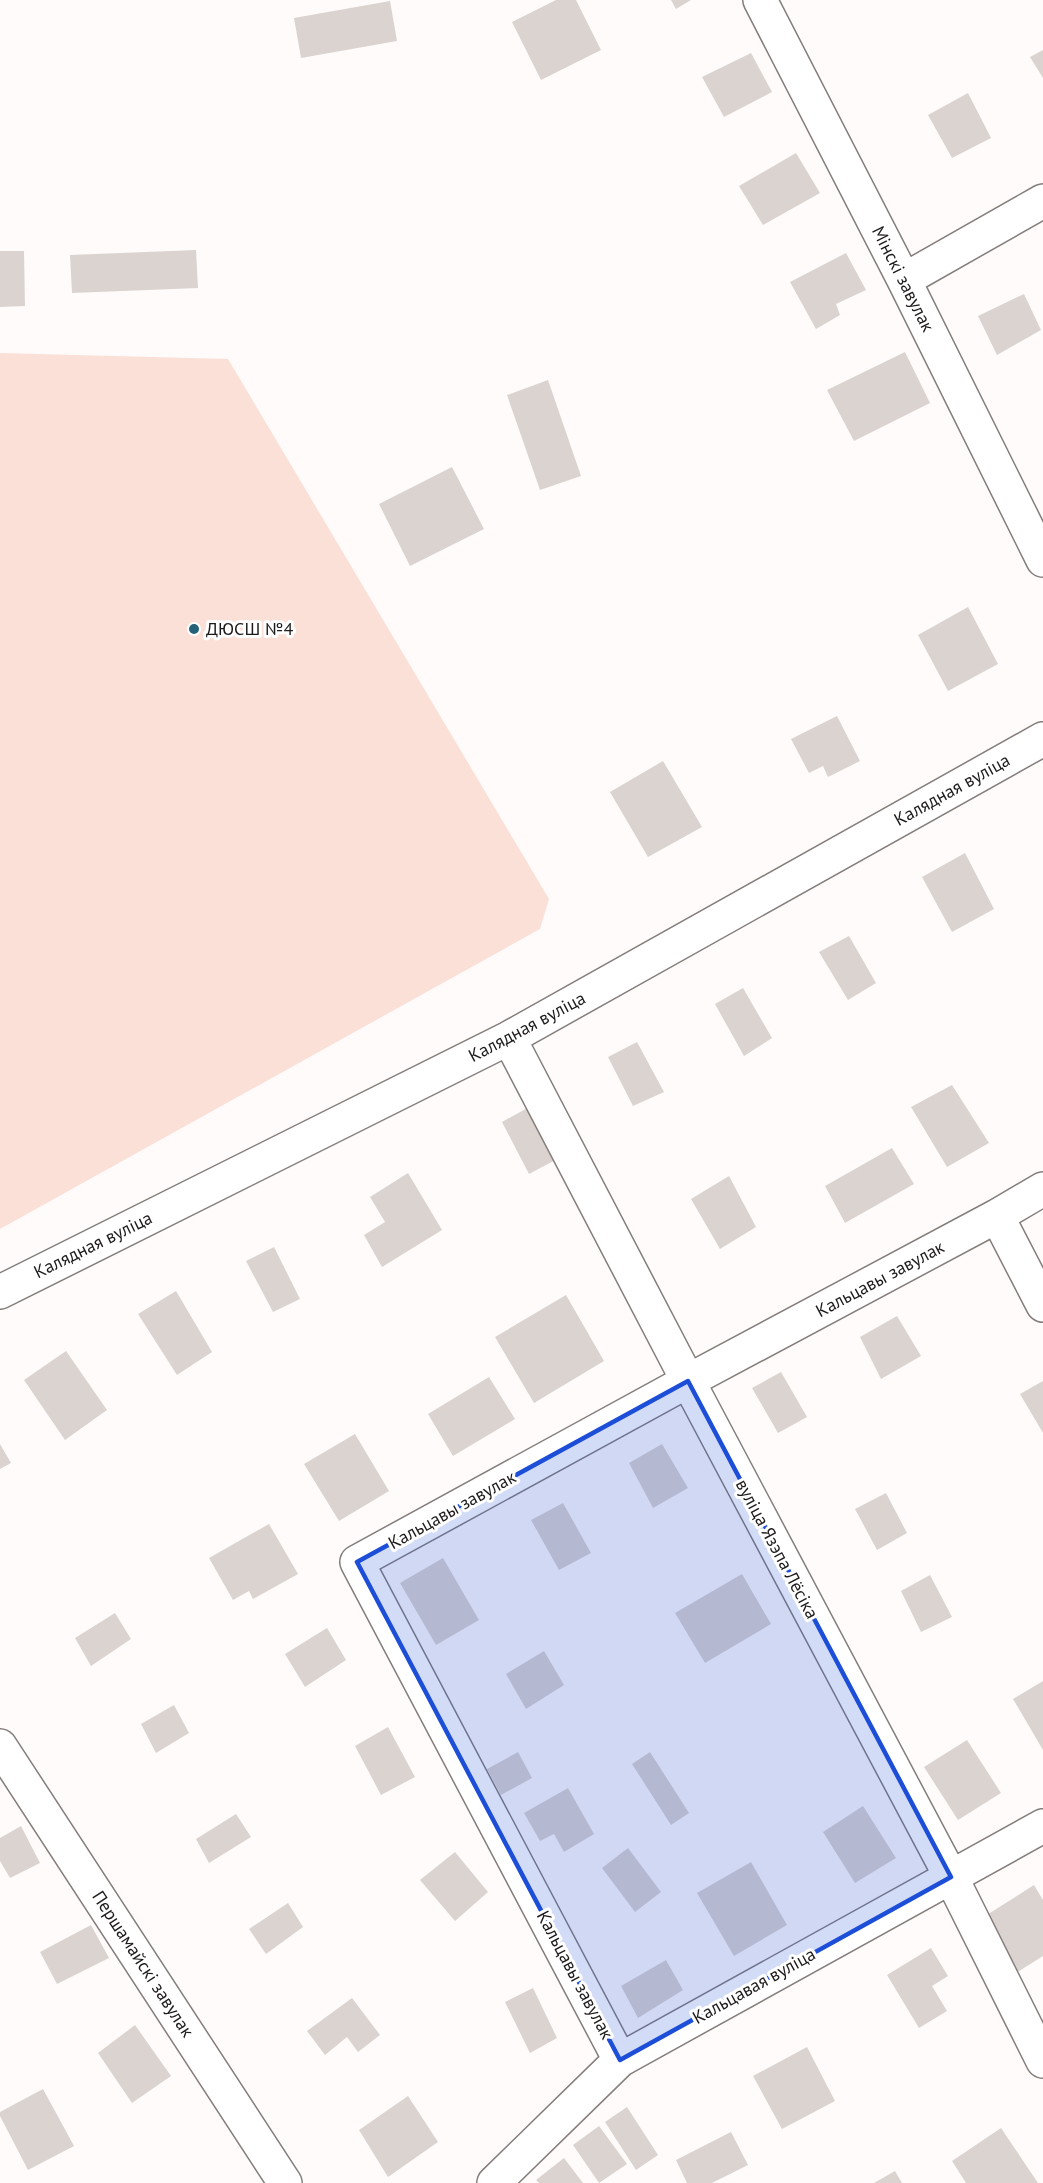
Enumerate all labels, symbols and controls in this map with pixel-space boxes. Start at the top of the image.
street label: Мінскі завулак [867,222,940,336]
place label: ДЮСШ №4 [206,617,293,640]
marker: ДЮСШ №4 [187,622,201,636]
street label: Калядная вуліца [890,748,1014,831]
street label: Калядная вуліца [464,986,589,1067]
street label: Калядная вуліца [30,1206,156,1283]
street label: Кальцавы завулак [812,1235,948,1322]
street label: Кальцавы завулак [384,1465,520,1554]
street label: вуліца Язэпа Лёсіка [731,1475,824,1623]
street label: Першамайскі завулак [87,1886,200,2042]
street label: Кальцавы завулак [532,1907,619,2043]
street label: Кальцавая вуліца [688,1942,819,2029]

